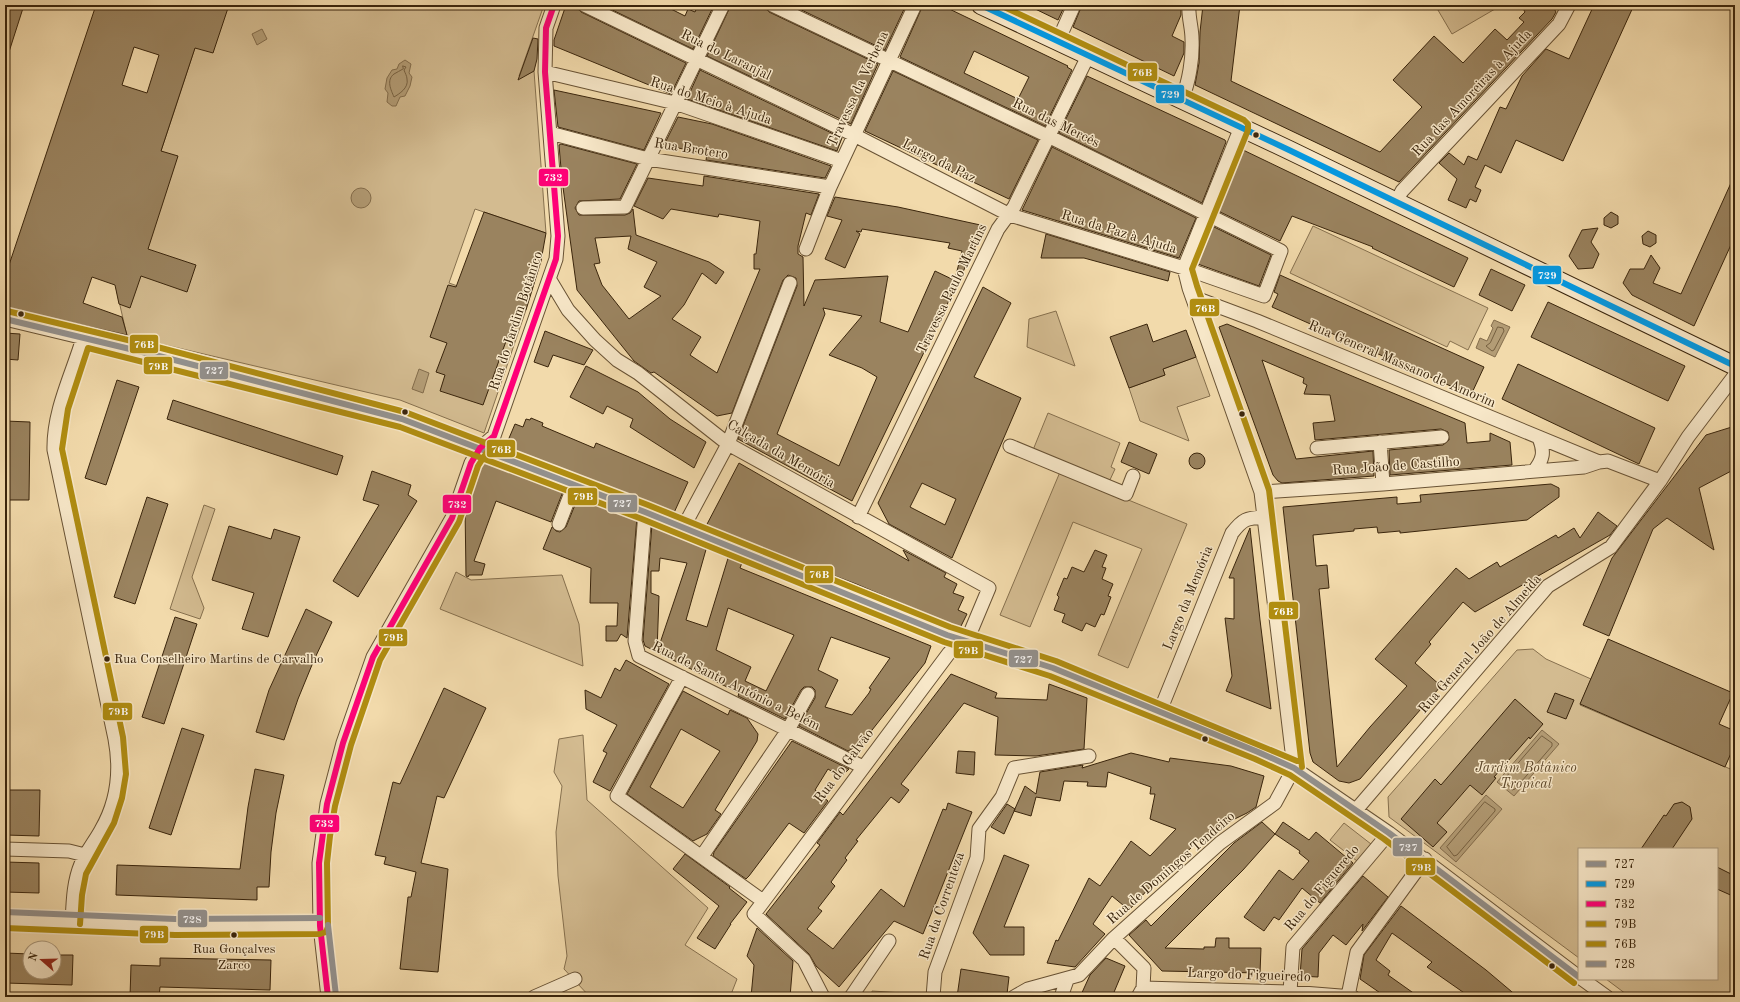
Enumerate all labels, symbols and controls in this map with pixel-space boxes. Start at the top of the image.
street label: Rua do Laranjal [679,27,773,83]
street label: Rua das Amoreiras à Ajuda [1410,27,1534,159]
street label: Travessa da Verbena [825,29,891,149]
line badge: 76B [1127,62,1158,82]
text: 76B [1132,68,1152,79]
street label: Rua do Meio à Ajuda [648,75,774,127]
line badge: 729 [1155,84,1185,104]
text: 729 [1160,90,1180,101]
street label: Rua das Mercês [1010,96,1102,150]
unlabelled marker [1251,130,1261,140]
street label: Rua Brotero [653,136,729,162]
street label: Largo da Paz [900,136,978,186]
line badge: 732 [538,168,569,187]
text: 732 [543,173,563,184]
street label: Rua da Paz à Ajuda [1060,208,1179,256]
street label: Travessa Paulo Martins [914,222,990,356]
street label: Rua do Jardim Botânico [487,250,545,392]
line badge: 729 [1532,265,1562,285]
text: 729 [1537,271,1557,282]
line badge: 76B [1189,298,1220,317]
text: 76B [1195,304,1215,315]
unlabelled marker [16,309,26,319]
street label: Rua General Massano de Amorim [1306,318,1498,410]
line badge: 76B [129,334,159,354]
text: 76B [134,340,154,351]
line badge: 79B [143,356,173,375]
line badge: 727 [199,361,229,380]
text: 79B [148,362,168,373]
text: 727 [204,366,224,377]
unlabelled marker [400,407,410,417]
unlabelled marker [1237,409,1247,419]
street label: Calçada da Memória [725,417,837,491]
line badge: 76B [486,439,516,458]
text: 76B [491,445,511,456]
street label: Rua João de Castilho [1332,455,1460,477]
line badge: 79B [567,487,598,506]
text: 79B [573,492,593,503]
line badge: 732 [442,494,472,514]
line badge: 727 [607,494,638,513]
text: 727 [612,499,632,510]
text: 732 [447,500,467,511]
street label: Largo da Memória [1161,544,1215,652]
line badge: 76B [804,565,834,584]
text: 76B [809,570,829,581]
street label: Rua General João de Almeida [1416,572,1544,716]
line badge: 76B [1268,601,1299,620]
text: 76B [1273,607,1293,618]
line badge: 79B [378,628,408,647]
text: 79B [383,633,403,644]
street label: Rua de Santo António a Belém [650,639,822,733]
line badge: 79B [953,640,984,659]
text: 79B [958,646,978,657]
line badge: 727 [1008,649,1039,668]
place label: Rua Conselheiro Martins de Carvalho [114,653,323,666]
marker: Rua Conselheiro Martins de Carvalho [102,654,112,664]
text: 727 [1013,655,1033,666]
line badge: 79B [102,702,133,721]
text: 79B [108,707,128,718]
street label: Rua do Galvão [812,726,876,806]
unlabelled marker [1200,734,1210,744]
park label: Jardim Botânico Tropical [1475,761,1577,792]
street label: Rua de Domingos Tendeiro [1104,809,1238,927]
line badge: 732 [309,814,340,833]
text: 732 [314,819,334,830]
line badge: 727 [1392,837,1423,857]
street label: Rua do Figueredo [1282,842,1362,934]
text: 727 [1398,843,1418,854]
legend [1578,848,1718,980]
street label: Rua da Correnteza [917,850,967,962]
line badge: 79B [1405,857,1436,876]
text: 727 [1614,859,1635,871]
text: 79B [1411,863,1431,874]
text: 729 [1614,879,1635,891]
text: 732 [1614,899,1635,911]
line badge: 728 [177,909,208,928]
text: 728 [182,915,202,926]
text: 79B [1614,919,1636,931]
line badge: 79B [139,925,169,944]
text: 79B [144,930,164,941]
marker: Rua Gonçalves Zarco [229,930,239,940]
text: 76B [1614,939,1636,951]
north arrow [22,940,62,980]
place label: Rua Gonçalves Zarco [193,943,276,972]
text: N [27,951,41,963]
text: 728 [1614,959,1635,971]
unlabelled marker [1547,961,1557,971]
street label: Largo do Figueiredo [1187,966,1311,984]

